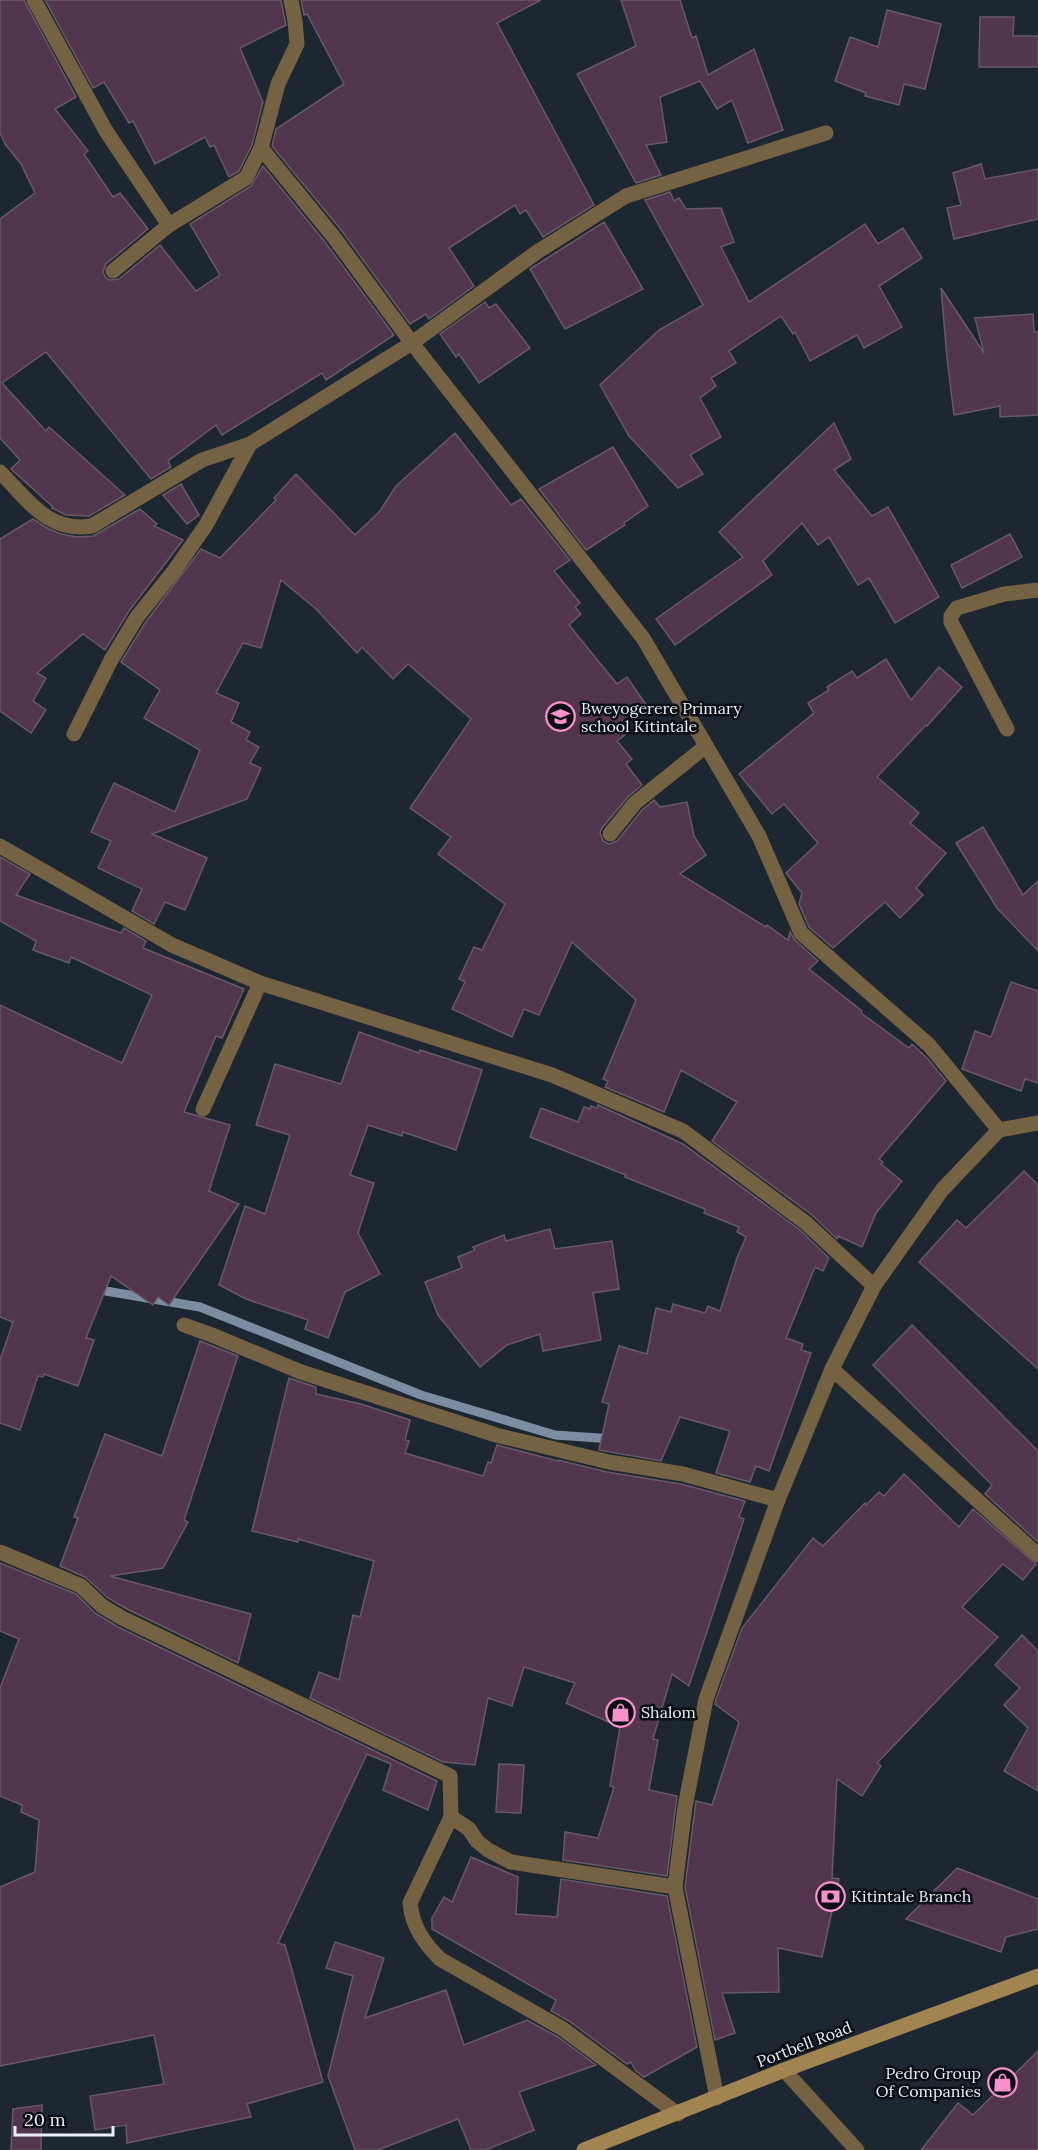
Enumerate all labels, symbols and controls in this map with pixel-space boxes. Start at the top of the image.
place label: Bweyogerere Primary school Kitintale [581,698,742,736]
school or university icon: Bweyogerere Primary school Kitintale [544,701,576,733]
shop icon: Shalom [604,1696,636,1728]
place label: Shalom [641,1702,696,1722]
bank icon: Kitintale Branch [814,1880,846,1912]
place label: Kitintale Branch [851,1886,972,1906]
street label: Portbell Road [754,2017,855,2071]
place label: Pedro Group Of Companies [876,2063,981,2101]
shop icon: Pedro Group Of Companies [986,2066,1018,2098]
scale bar [15,2099,112,2137]
text: 20 m [24,2108,66,2131]

